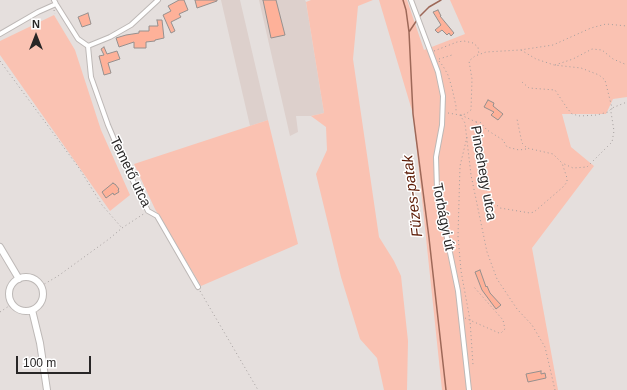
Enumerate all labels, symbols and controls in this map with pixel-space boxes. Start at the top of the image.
north arrow [16,16,56,56]
text: N [32,18,40,30]
street label: Pincehegy utca [466,124,500,222]
street label: Temető utca [106,134,154,210]
water label: Füzes-patak [399,154,427,238]
street label: Torbágyi út [428,182,458,252]
scale bar [18,348,93,374]
text: 100 m [23,356,56,370]

